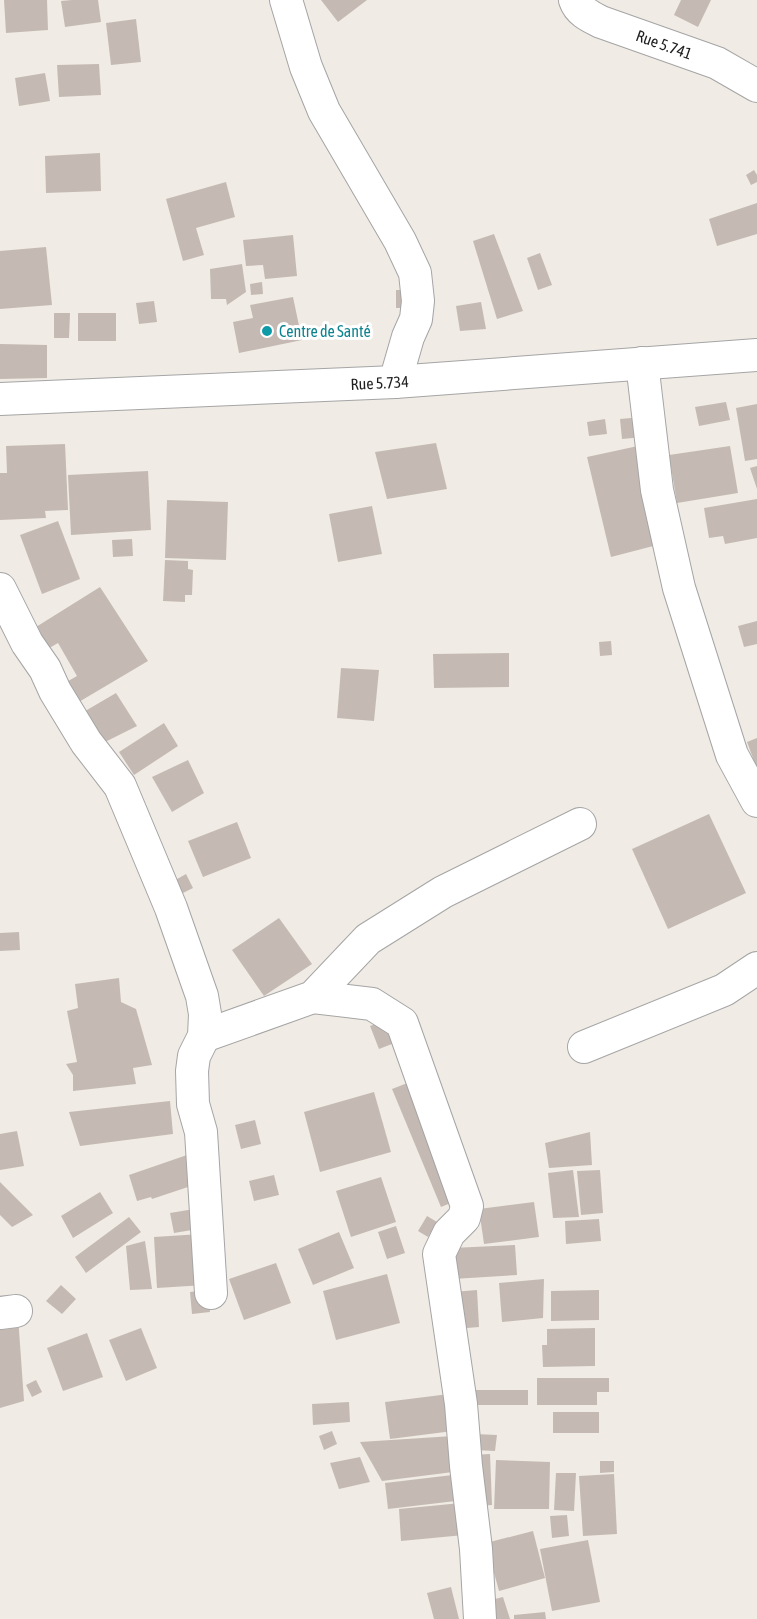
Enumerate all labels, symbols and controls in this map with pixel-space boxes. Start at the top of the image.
street label: Rue 5.741 [634,26,695,63]
place label: Centre de Santé [279,322,371,340]
marker: Centre de Santé [260,324,274,338]
street label: Rue 5.734 [350,372,409,393]

